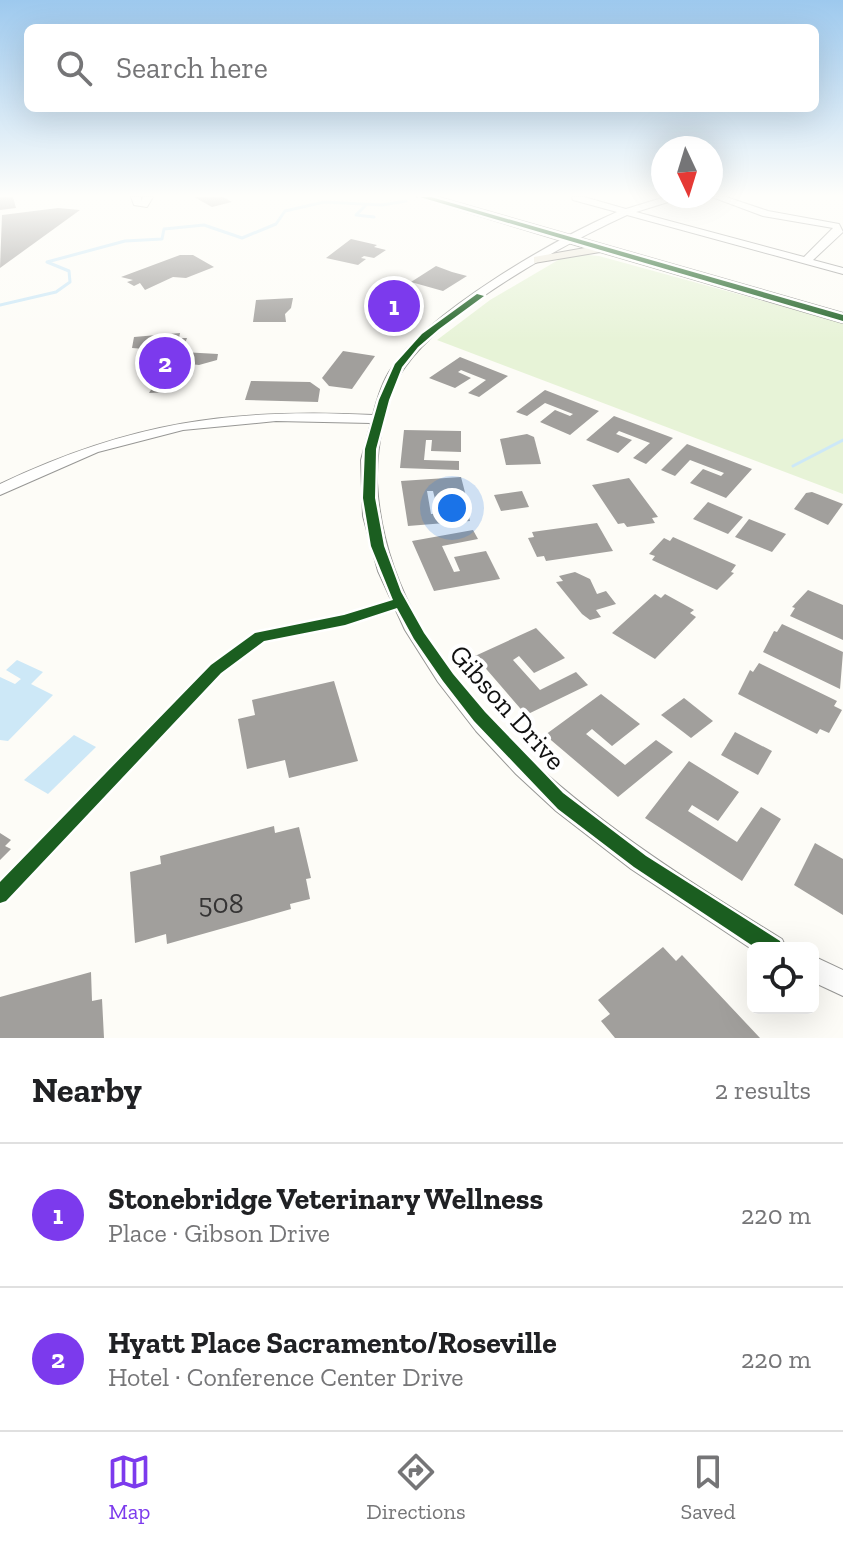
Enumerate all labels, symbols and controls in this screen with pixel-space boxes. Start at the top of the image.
search box [24,24,819,112]
icon: search [52,46,96,90]
text: Search here [116,50,268,86]
north arrow [651,136,723,208]
pin: 1 [368,276,420,336]
pin: 2 [139,333,191,393]
your location [432,488,472,528]
street label: Gibson Drive [443,638,572,777]
house number: 508 [198,887,244,920]
map controls [747,942,819,1014]
button: locate [747,942,819,1014]
text: Nearby [32,1070,142,1111]
text: 2 results [715,1074,811,1106]
text: Stonebridge Veterinary Wellness [108,1181,543,1217]
text: 1 [53,1199,63,1231]
text: 220 m [741,1199,811,1231]
text: Place · Gibson Drive [108,1217,330,1249]
text: Hyatt Place Sacramento/Roseville [108,1325,557,1361]
text: 2 [51,1343,65,1375]
text: 220 m [741,1343,811,1375]
text: Hotel · Conference Center Drive [108,1361,464,1393]
tab: Map [107,1450,151,1525]
tab: Directions [366,1450,466,1525]
tab: Saved [680,1450,736,1525]

